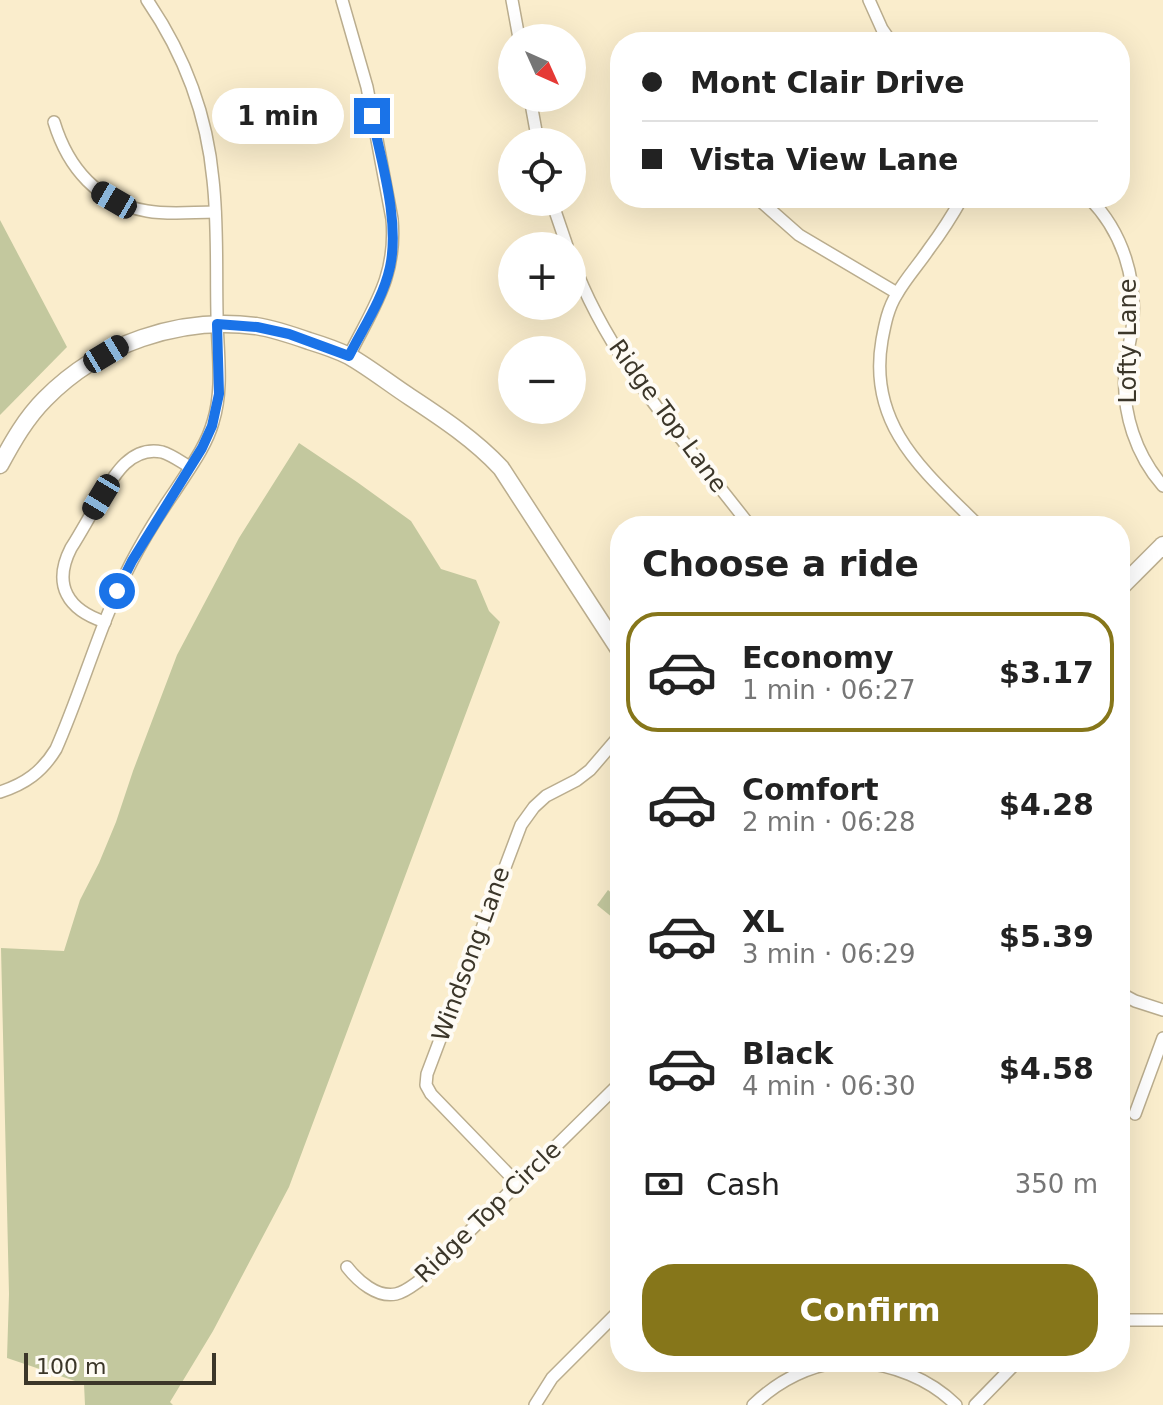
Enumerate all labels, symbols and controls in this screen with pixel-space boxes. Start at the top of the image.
north arrow [498,24,586,112]
map controls [498,24,586,424]
text: Mont Clair Drive [690,65,965,100]
callout: 1 min [212,88,344,144]
route end [354,98,390,134]
text: 1 min [237,101,319,131]
button: locate [498,128,586,216]
text: Vista View Lane [690,142,958,177]
car [87,178,141,222]
button: + [498,232,586,320]
street label: Lofty Lane [1114,279,1142,403]
car [79,331,133,377]
street label: Ridge Top Lane [603,334,733,498]
button: − [498,336,586,424]
car [78,470,124,524]
text: Choose a ride [642,543,919,584]
route start [99,573,135,609]
icon: car [646,636,718,708]
text: Economy [742,640,894,675]
text: $3.17 [999,655,1094,690]
text: 1 min · 06:27 [742,675,916,705]
icon: car [646,768,718,840]
text: Comfort [742,772,879,807]
text: $4.28 [999,787,1094,822]
text: 2 min · 06:28 [742,807,916,837]
street label: Windsong Lane [426,863,516,1045]
icon: car [646,900,718,972]
text: XL [742,904,784,939]
text: $5.39 [999,919,1094,954]
text: 3 min · 06:29 [742,939,916,969]
icon: car [646,1032,718,1104]
text: Black [742,1036,833,1071]
text: $4.58 [999,1051,1094,1086]
text: 4 min · 06:30 [742,1071,916,1101]
street label: Ridge Top Circle [409,1135,567,1289]
icon: cash [642,1162,686,1206]
text: Cash [706,1167,780,1202]
text: 350 m [1015,1169,1098,1199]
button: Confirm [642,1264,1098,1356]
scale bar [24,1349,216,1385]
text: 100 m [36,1354,106,1379]

